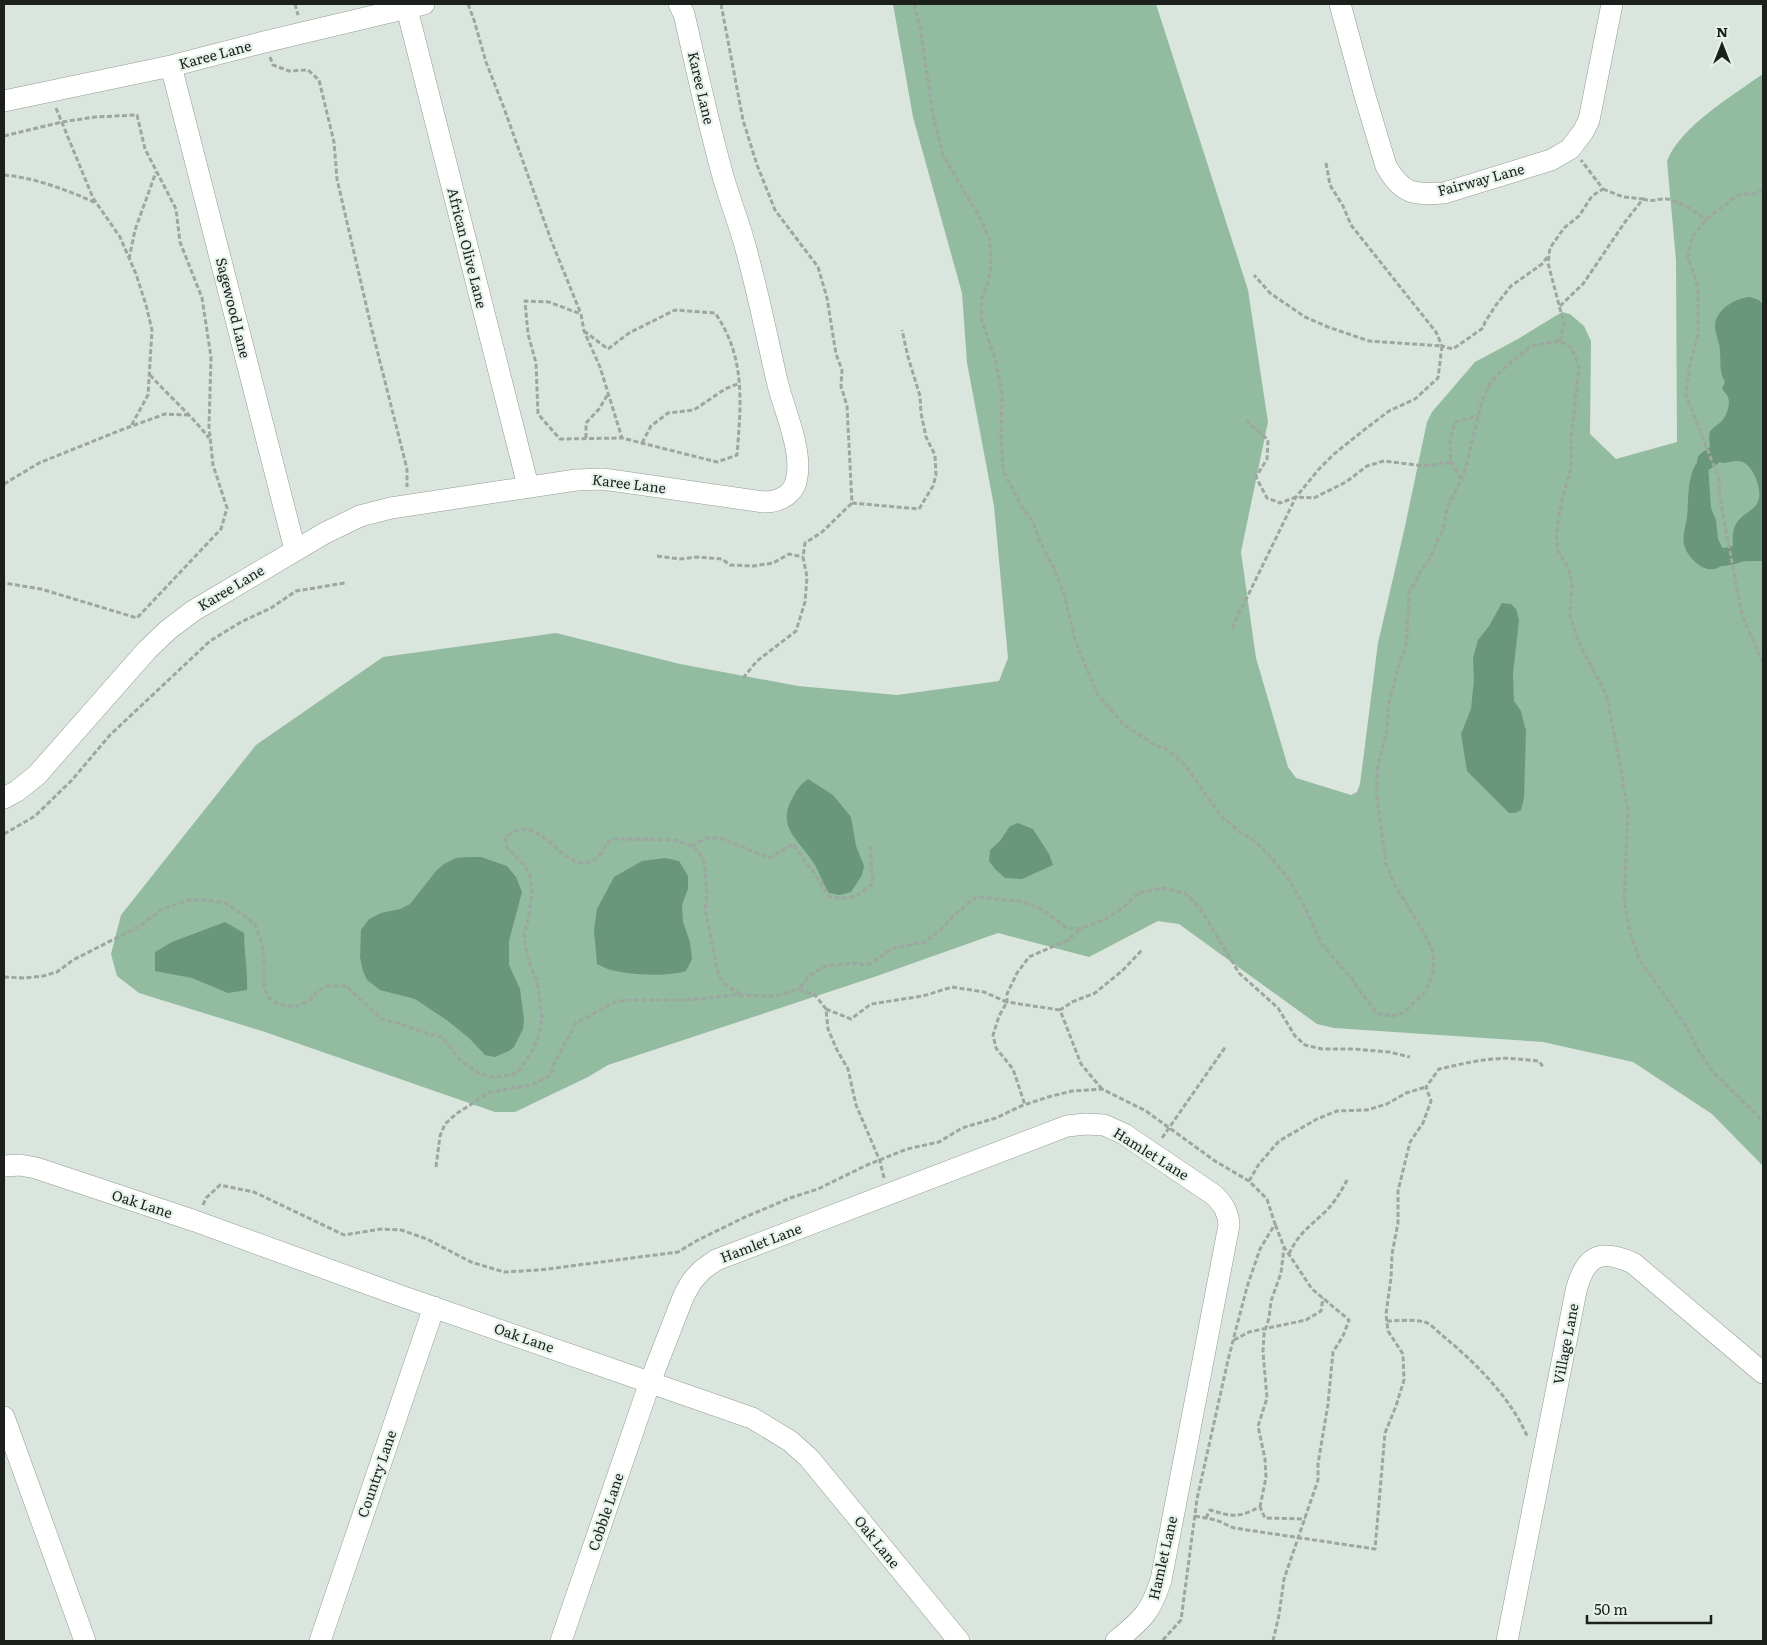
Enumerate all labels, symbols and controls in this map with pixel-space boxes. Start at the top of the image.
north arrow [1697,20,1747,70]
text: N [1716,21,1728,41]
street label: Karee Lane [176,35,253,73]
street label: Karee Lane [684,49,720,126]
street label: Fairway Lane [1435,158,1526,200]
street label: African Olive Lane [443,185,493,310]
street label: Sagewood Lane [212,255,256,360]
street label: Karee Lane [591,469,667,497]
street label: Karee Lane [193,559,267,615]
street label: Hamlet Lane [1110,1122,1193,1184]
street label: Oak Lane [110,1184,175,1222]
street label: Hamlet Lane [717,1217,804,1267]
street label: Village Lane [1547,1302,1583,1386]
street label: Oak Lane [492,1317,557,1357]
street label: Country Lane [352,1427,400,1520]
street label: Cobble Lane [582,1470,628,1553]
street label: Oak Lane [850,1511,905,1572]
street label: Hamlet Lane [1143,1514,1181,1602]
scale bar [1587,1592,1711,1624]
text: 50 m [1594,1597,1628,1620]

